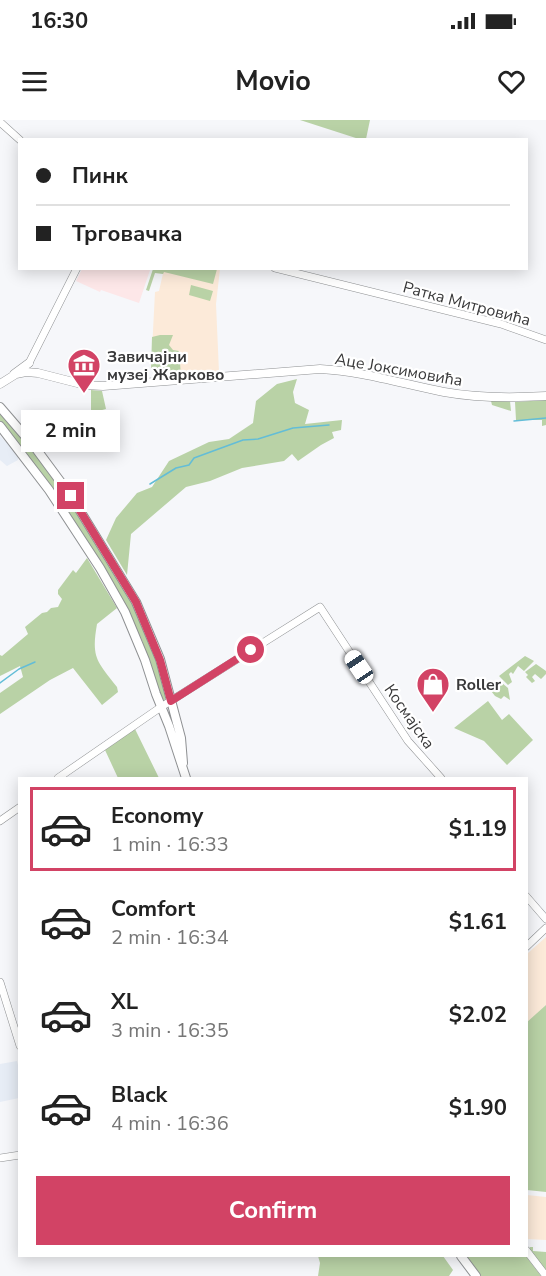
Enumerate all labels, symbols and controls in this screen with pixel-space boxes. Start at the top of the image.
text: 16:30 [30,6,88,36]
text: Movio [235,63,311,100]
icon: menu [18,65,51,98]
icon: heart [495,65,528,98]
text: Пинк [72,161,128,191]
text: Трговачка [72,219,183,249]
street label: Ратка Митровића [400,276,533,332]
place label: Завичајни музеј Жарково [107,346,224,386]
museum icon: Завичајни музеј Жарково [66,347,102,394]
street label: Аце Јоксимовића [333,348,464,392]
callout: 2 min [22,409,121,451]
text: 2 min [45,417,96,444]
route end [57,482,84,509]
route start [237,636,264,663]
car [341,647,377,687]
shop icon: Roller [415,666,451,713]
place label: Roller [456,674,502,696]
street label: Космајска [379,680,440,753]
text: Economy [111,801,203,831]
icon: car [39,802,93,856]
text: $1.19 [449,814,507,844]
text: 1 min · 16:33 [111,831,229,858]
text: Comfort [111,894,195,924]
icon: car [39,895,93,949]
text: $1.61 [449,907,507,937]
text: 2 min · 16:34 [111,924,229,951]
text: XL [111,987,138,1017]
icon: car [39,988,93,1042]
text: $2.02 [449,1000,507,1030]
text: 3 min · 16:35 [111,1017,229,1044]
text: Black [111,1080,167,1110]
icon: car [39,1081,93,1135]
text: $1.90 [449,1093,507,1123]
text: 4 min · 16:36 [111,1110,229,1137]
button: Confirm [36,1176,510,1245]

